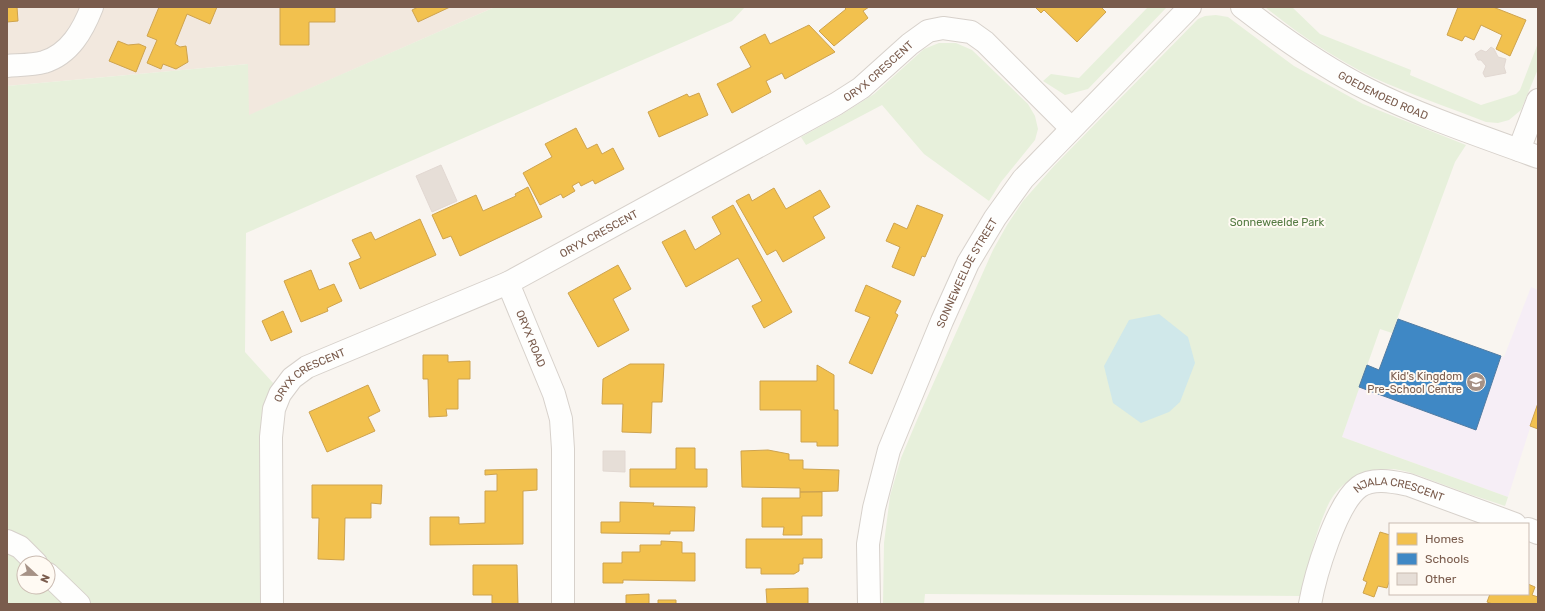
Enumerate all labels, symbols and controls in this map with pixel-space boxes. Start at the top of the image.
street label: ORYX CRESCENT [841,38,916,105]
street label: GOEDEMOED ROAD [1335,69,1430,123]
street label: ORYX CRESCENT [557,207,641,261]
street label: SONNEWEELDE STREET [934,215,1001,330]
park label: Sonneweelde Park [1230,216,1325,229]
street label: ORYX ROAD [513,308,548,369]
street label: ORYX CRESCENT [271,346,348,404]
place label: Kid's Kingdom Pre-School Centre [1367,370,1462,396]
school or university icon: Kid's Kingdom Pre-School Centre [1465,371,1487,393]
street label: NJALA CRESCENT [1351,475,1446,505]
legend [1389,523,1529,595]
text: Homes [1425,532,1464,546]
text: Schools [1425,552,1469,566]
north arrow [16,555,56,595]
text: N [37,572,52,585]
text: Other [1425,572,1457,586]

